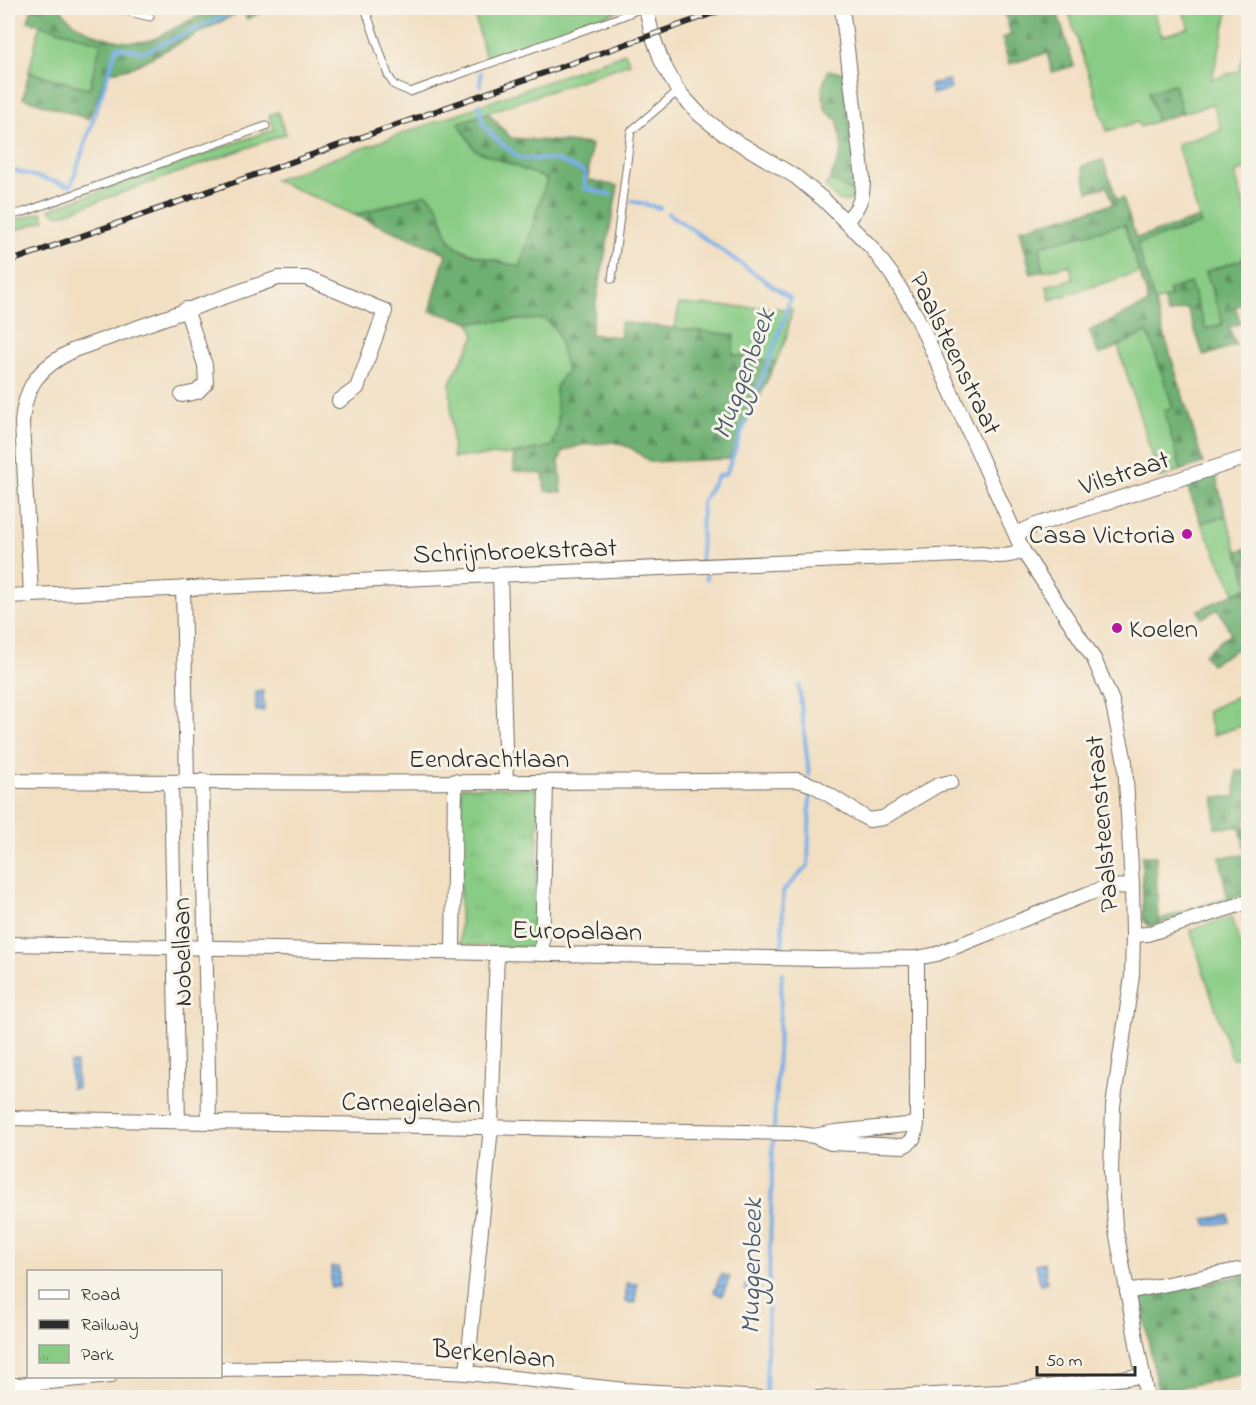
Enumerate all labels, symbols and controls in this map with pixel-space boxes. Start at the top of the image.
street label: Paalsteenstraat [897,266,1010,442]
water label: Muggenbeek [703,301,789,445]
street label: Vilstraat [1074,441,1175,508]
place label: Casa Victoria [1029,517,1175,556]
marker: Casa Victoria [1180,527,1194,541]
street label: Schrijnbroekstraat [412,529,618,576]
place label: Koelen [1129,611,1198,650]
marker: Koelen [1110,621,1124,635]
street label: Paalsteenstraat [1076,734,1131,914]
street label: Eendrachtlaan [409,741,569,780]
street label: Nobellaan [163,897,204,1007]
street label: Europalaan [511,912,642,953]
street label: Carnegielaan [341,1084,481,1125]
water label: Muggenbeek [732,1196,775,1335]
legend [27,1270,222,1378]
text: Road [81,1283,120,1309]
text: Railway [81,1313,138,1339]
street label: Berkenlaan [430,1331,557,1380]
scale bar [1037,1339,1134,1377]
text: Park [81,1343,114,1369]
text: 50 m [1046,1349,1083,1375]

